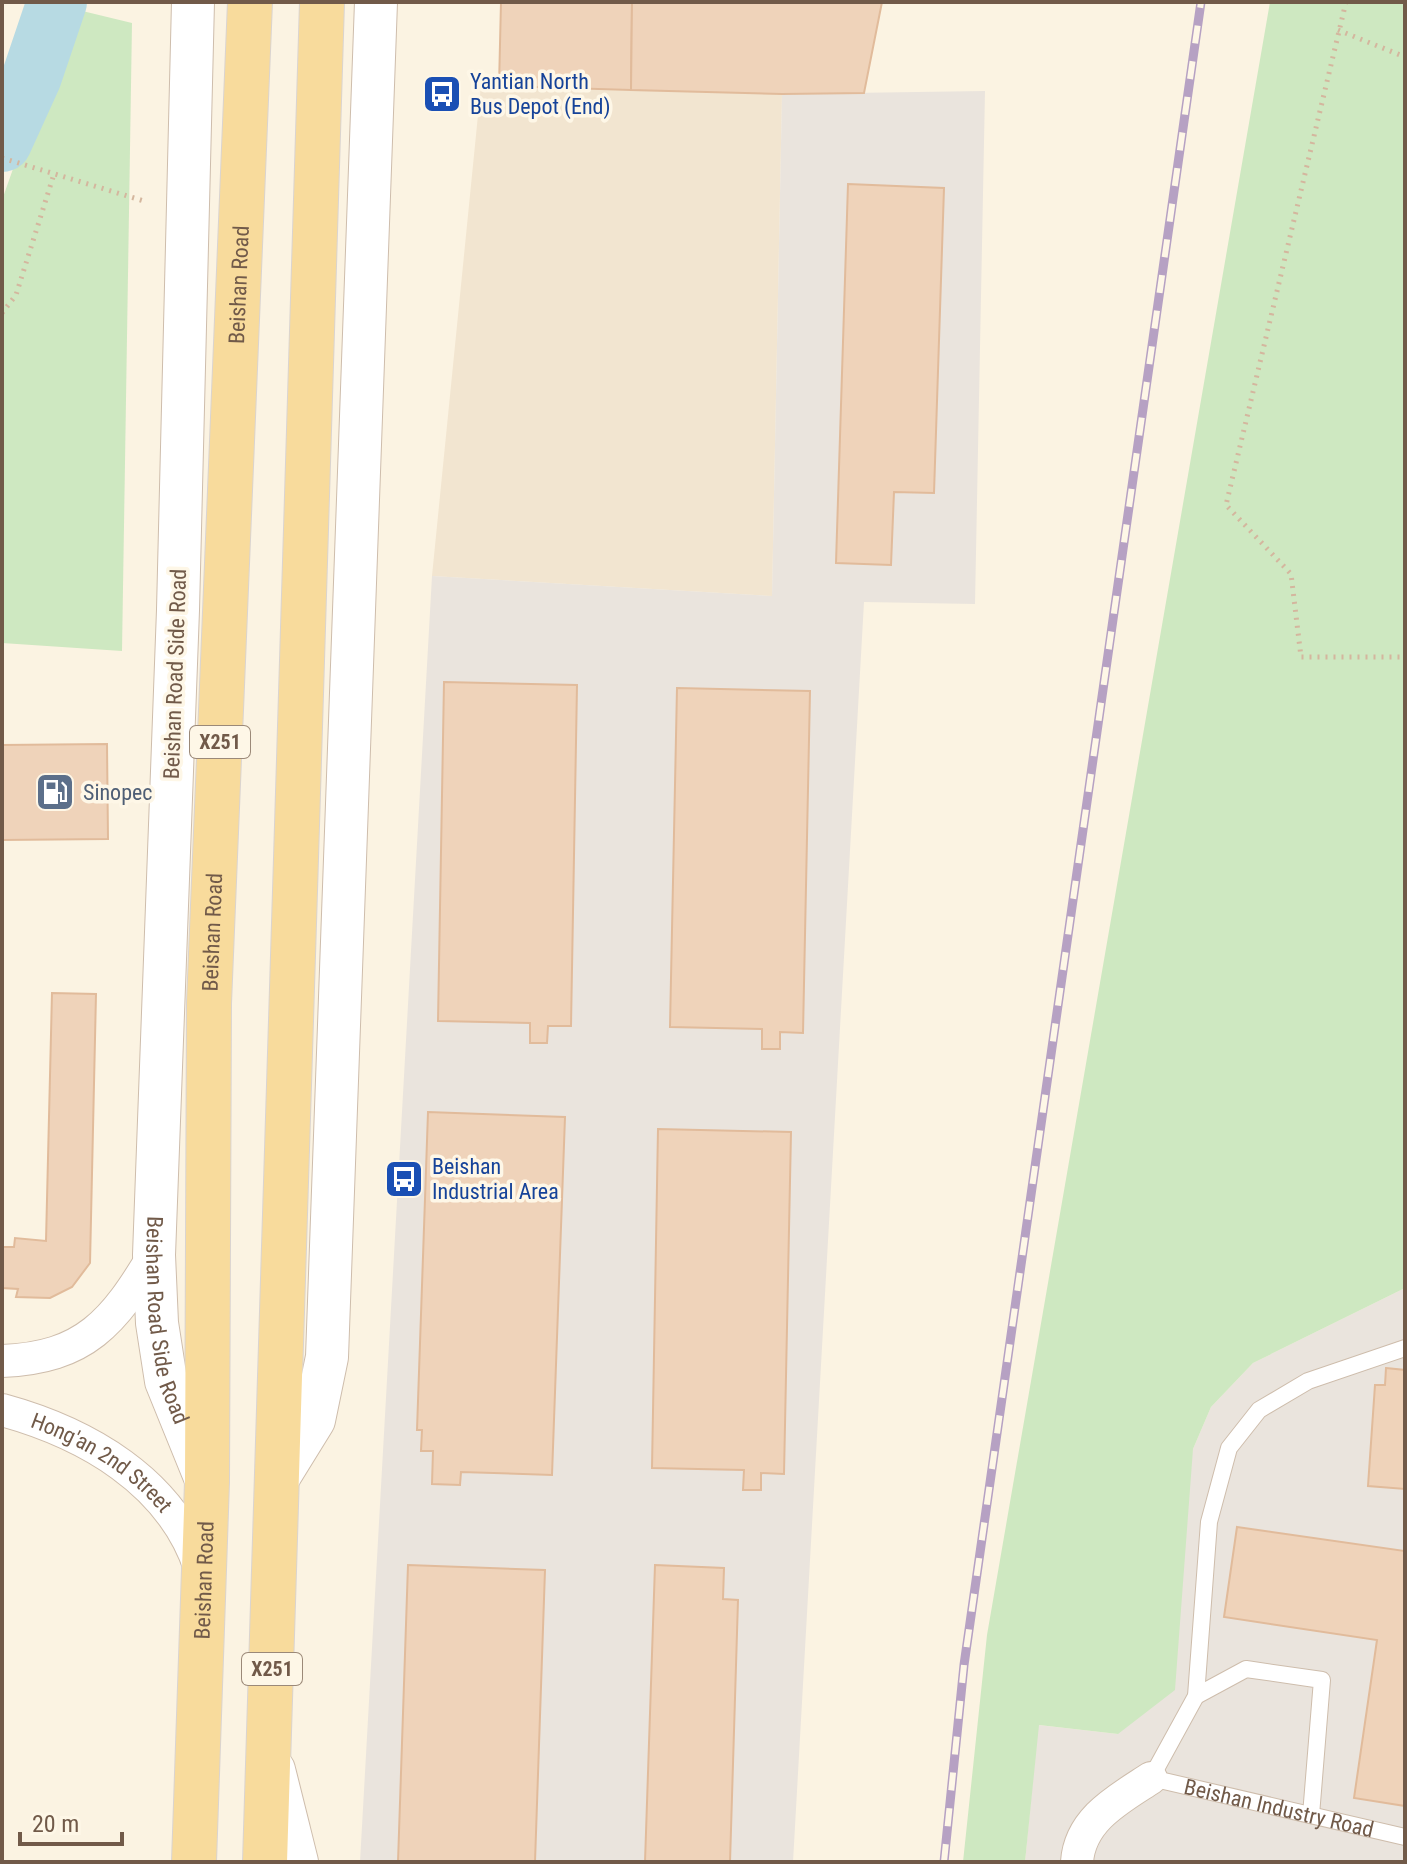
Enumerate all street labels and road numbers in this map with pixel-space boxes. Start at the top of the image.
street label: Beishan Road [224,225,253,345]
street label: Beishan Road Side Road [159,568,191,780]
road number: X251 [190,726,250,758]
street label: Beishan Road [197,873,227,992]
street label: Beishan Road Side Road [141,1216,194,1427]
street label: Hong'an 2nd Street [28,1408,178,1517]
street label: Beishan Road [189,1521,218,1640]
road number: X251 [242,1653,302,1685]
street label: Beishan Industry Road [1182,1774,1376,1842]

